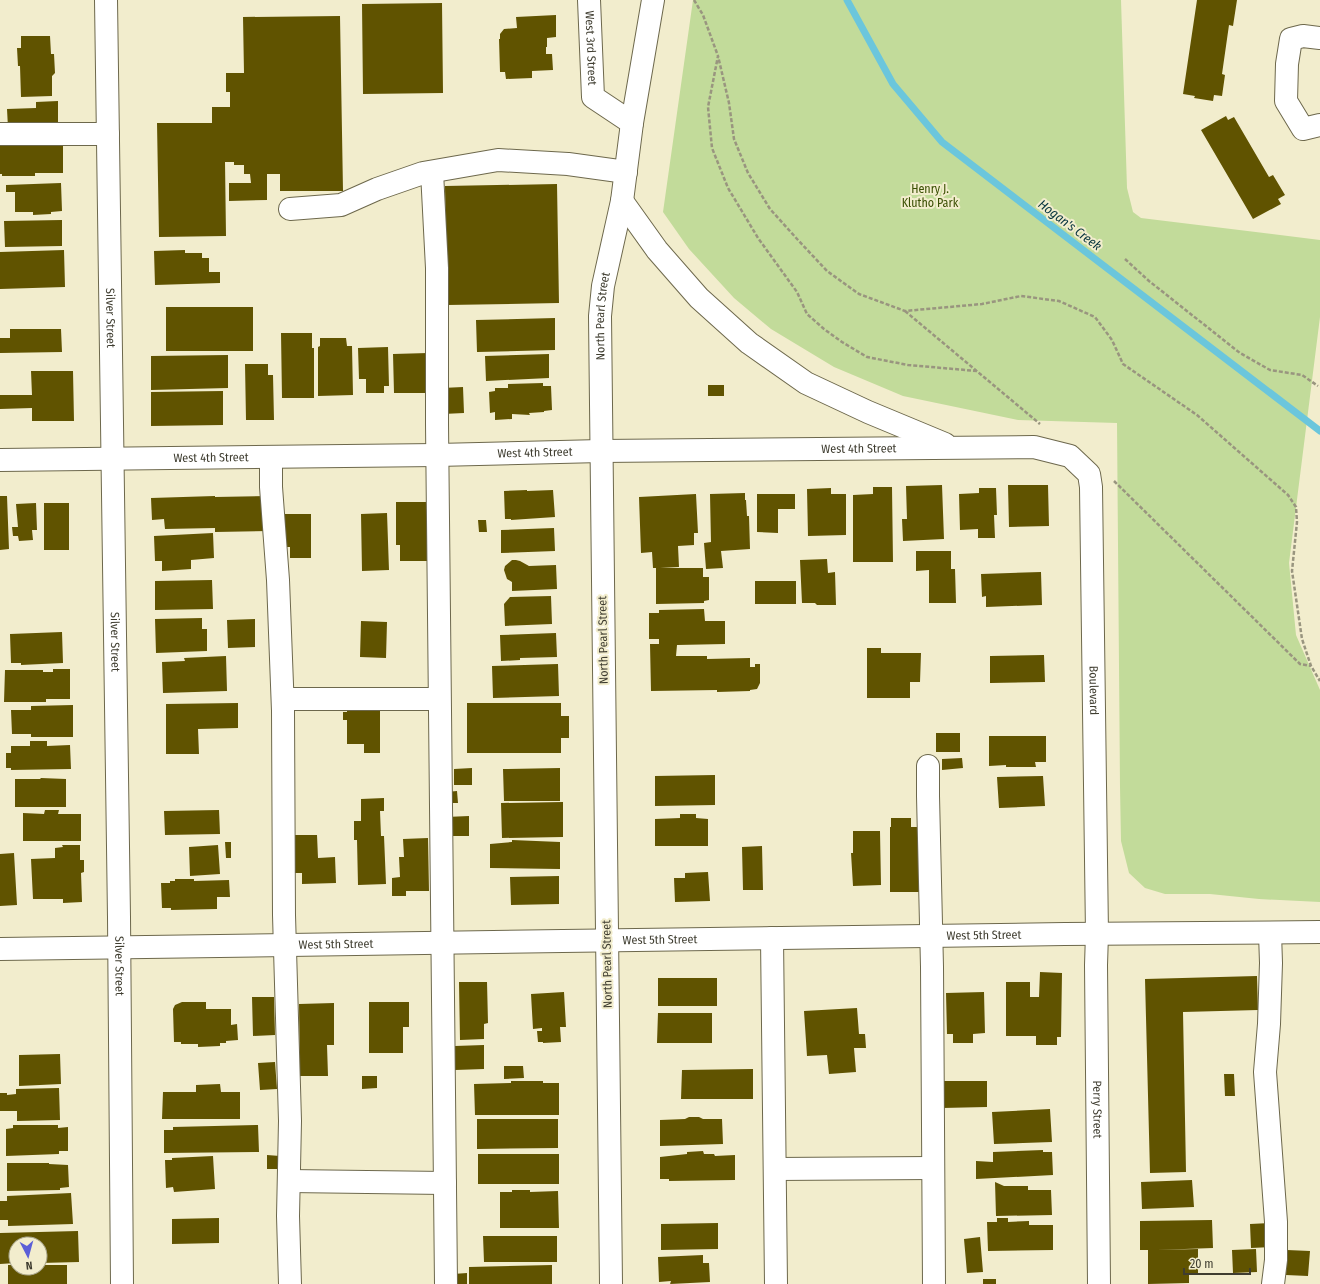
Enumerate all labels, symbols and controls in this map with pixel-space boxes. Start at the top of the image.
street label: West 3rd Street [582,10,600,86]
park label: Henry J. Klutho Park [902,182,959,210]
water label: Hogan's Creek [1036,196,1105,254]
street label: North Pearl Street [593,271,613,360]
street label: Silver Street [103,288,118,348]
street label: West 4th Street [821,441,897,456]
street label: West 4th Street [497,445,573,461]
street label: West 4th Street [173,450,249,465]
street label: North Pearl Street [595,596,611,684]
street label: Silver Street [108,612,123,672]
street label: Boulevard [1086,666,1101,715]
street label: North Pearl Street [599,920,615,1008]
street label: West 5th Street [946,928,1021,943]
street label: West 5th Street [622,932,697,947]
street label: Silver Street [112,936,127,996]
street label: West 5th Street [298,937,374,952]
street label: Perry Street [1090,1080,1105,1139]
north arrow [8,1236,48,1276]
scale bar [1184,1250,1250,1276]
text: 20 m [1190,1257,1214,1271]
text: N [25,1259,33,1272]

